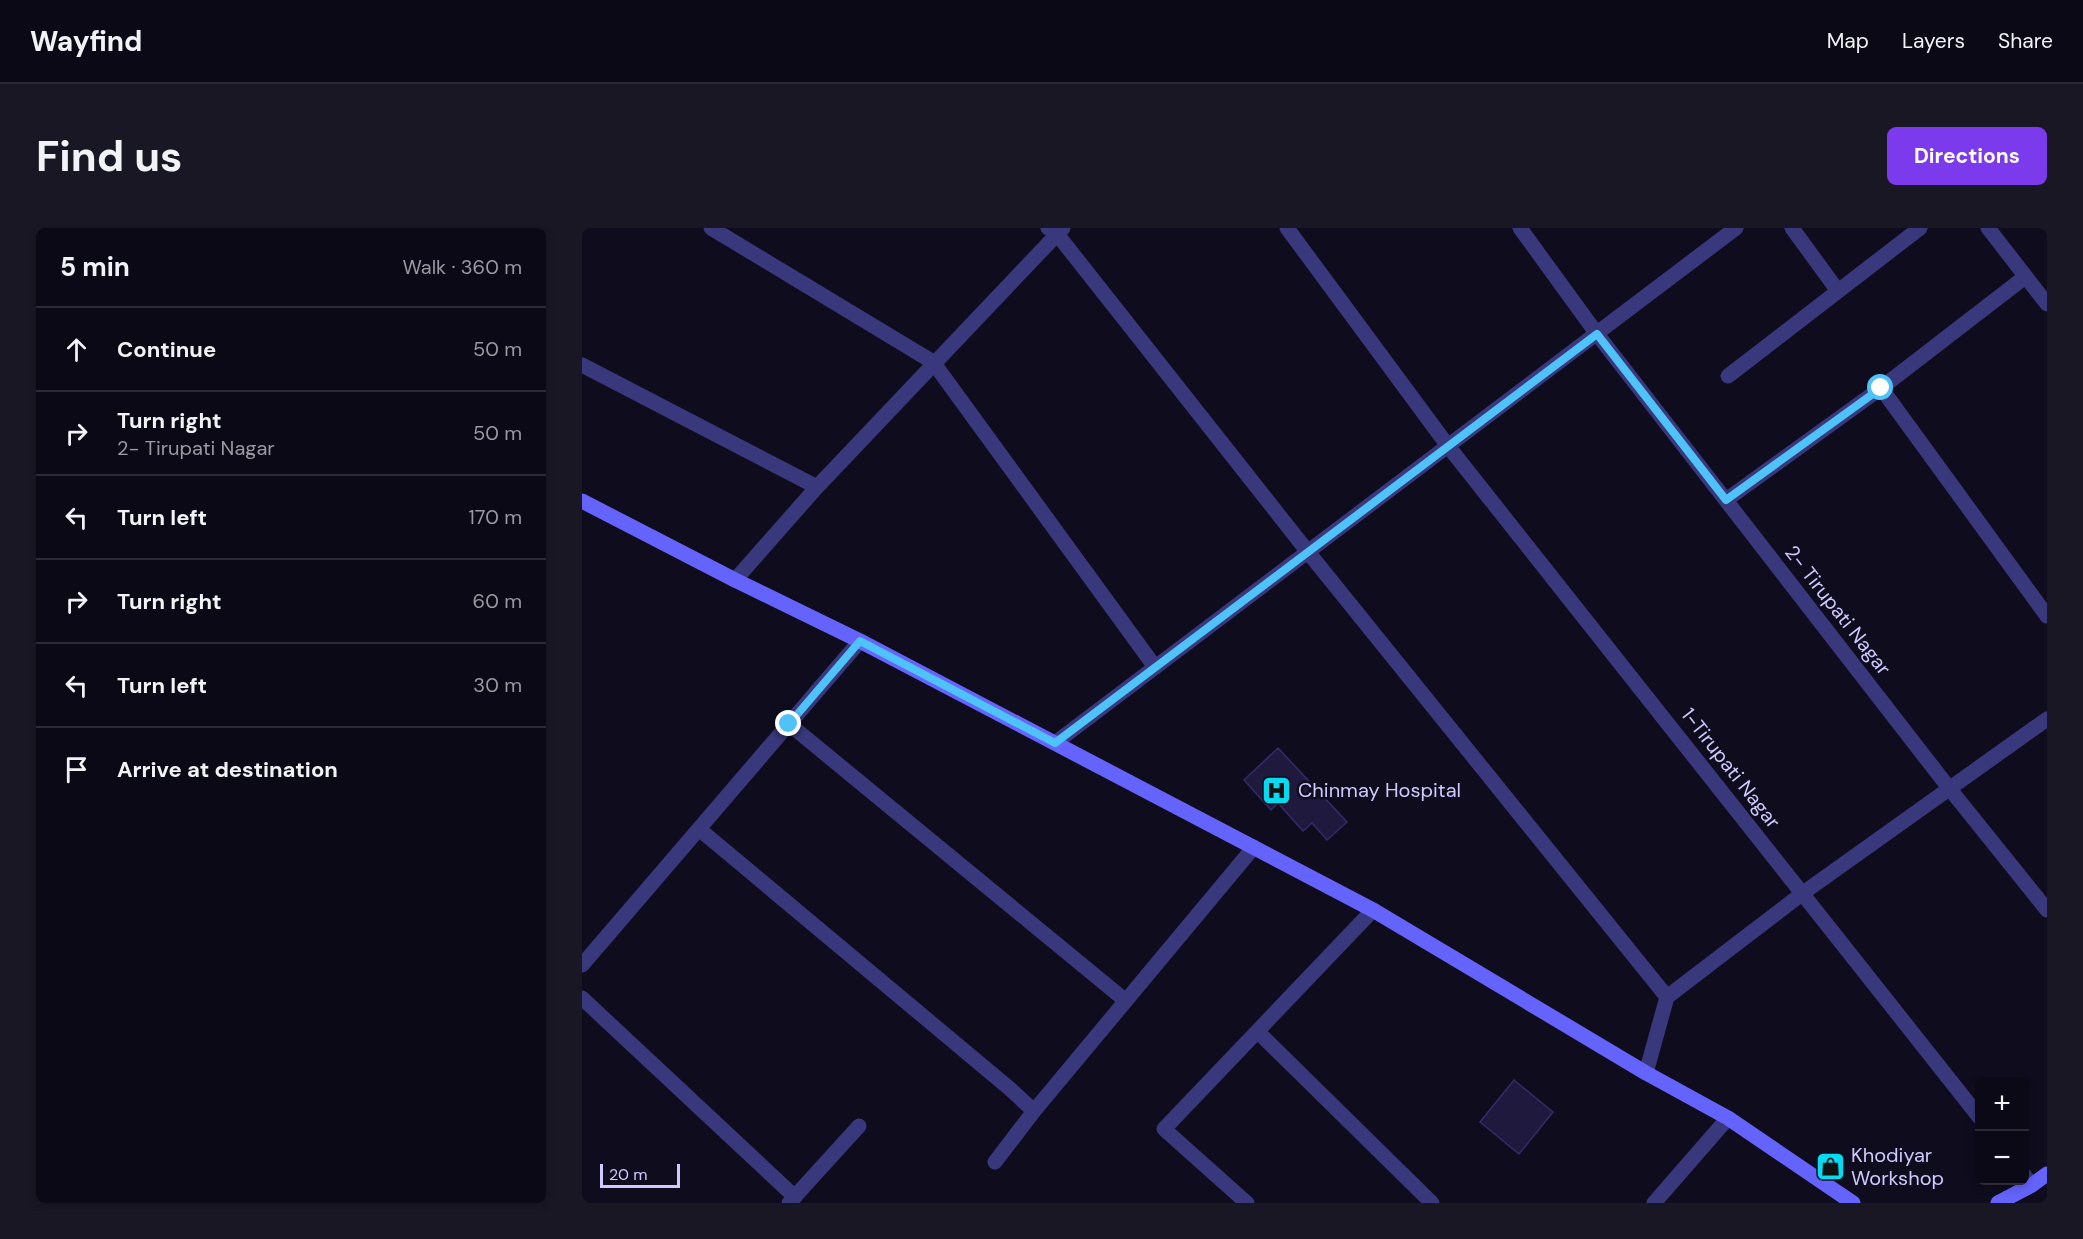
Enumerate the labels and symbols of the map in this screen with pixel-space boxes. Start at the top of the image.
route start [1867,374,1893,400]
street label: 2- Tirupati Nagar [1779,540,1897,680]
street label: 1-Tirupati Nagar [1676,702,1786,834]
route end [775,710,801,736]
hospital icon: Chinmay Hospital [1261,774,1293,806]
place label: Chinmay Hospital [1298,777,1461,803]
place label: Khodiyar Workshop [1851,1142,1944,1191]
shop icon: Khodiyar Workshop [1814,1150,1846,1182]
scale bar [600,1161,680,1188]

